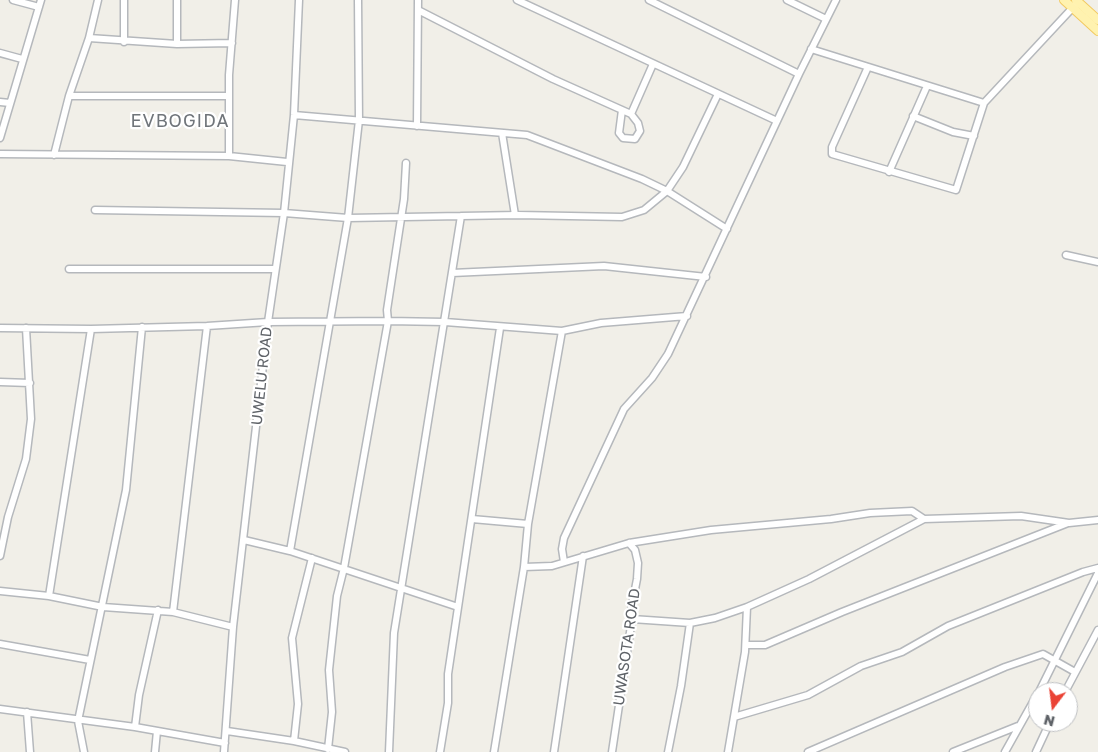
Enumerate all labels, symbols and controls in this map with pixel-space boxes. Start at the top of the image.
district label: EVBOGIDA [129,110,231,132]
street label: UWELU ROAD [248,326,276,426]
street label: UWASOTA ROAD [610,587,644,707]
north arrow [1028,682,1078,732]
text: N [1042,711,1057,731]

